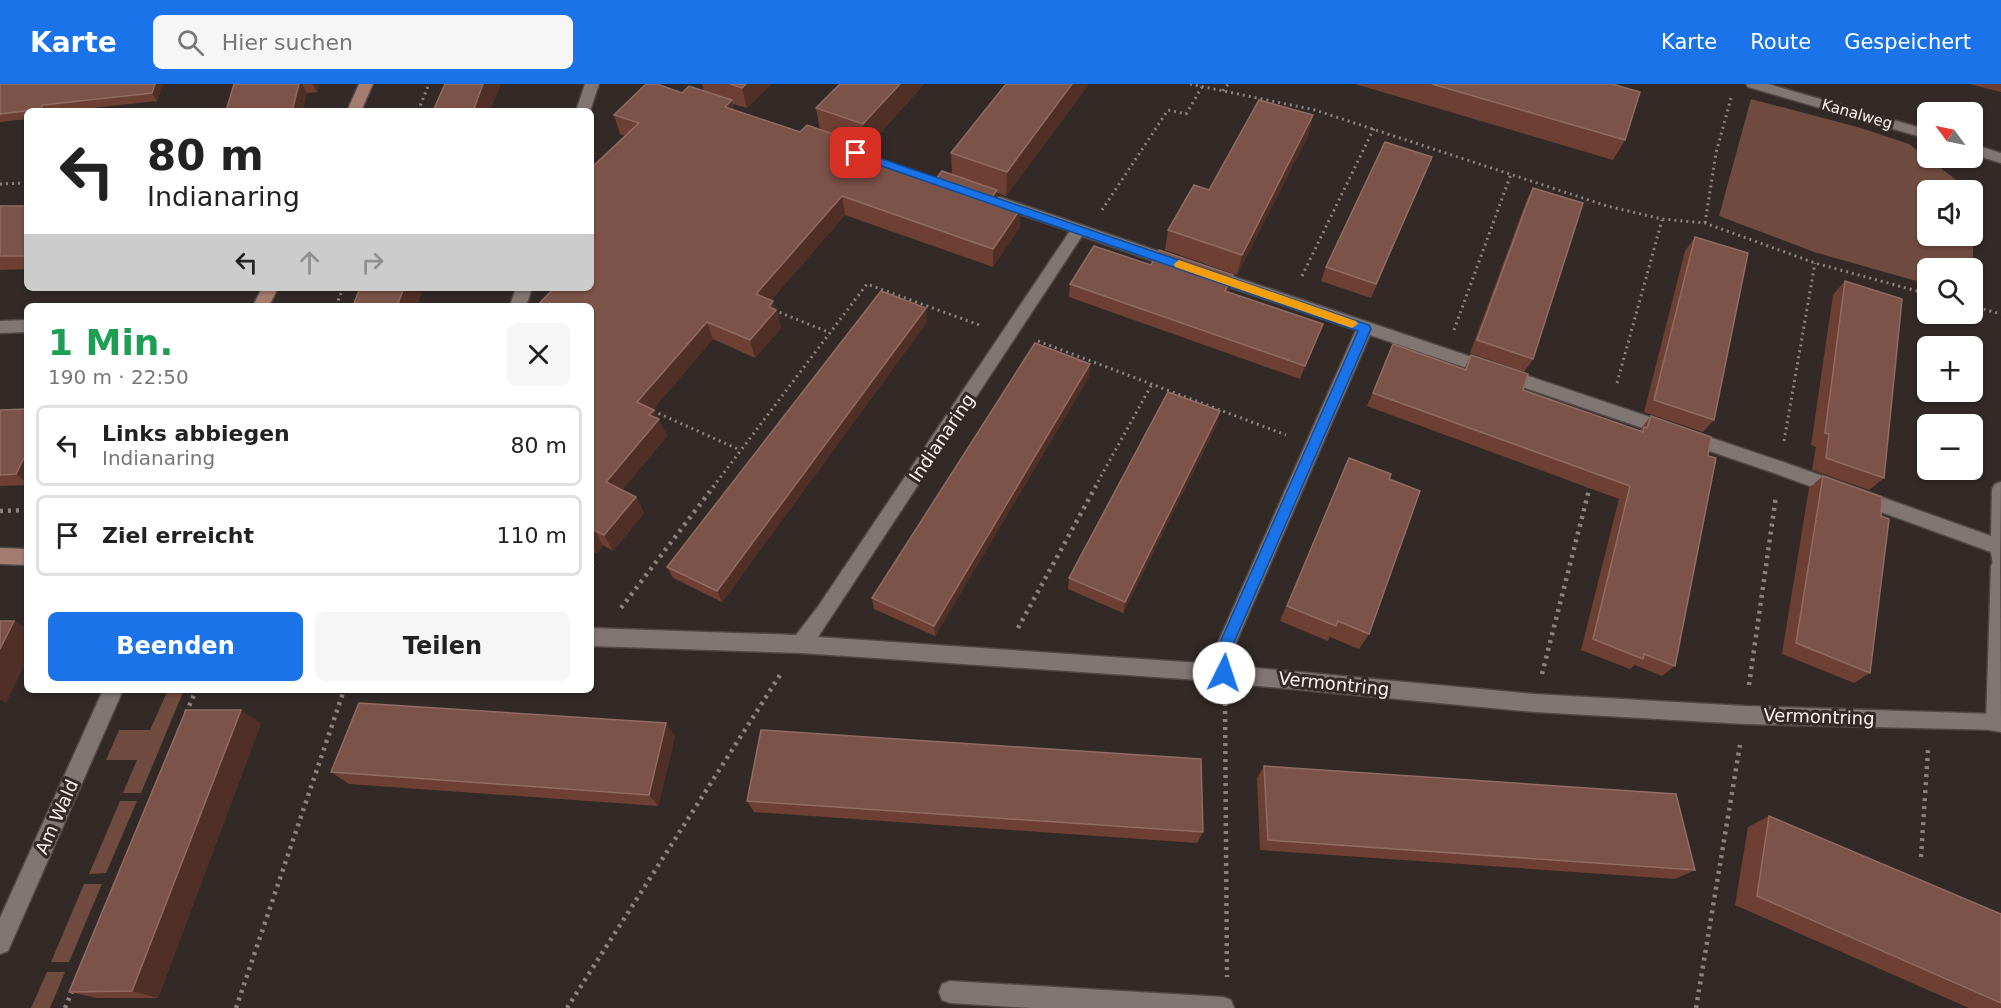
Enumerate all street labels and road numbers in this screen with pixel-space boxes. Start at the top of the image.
street label: Kanalweg [1820,95,1894,133]
street label: Indianaring [904,390,979,486]
street label: Vermontring [1278,667,1391,700]
street label: Vermontring [1763,704,1875,729]
street label: Am Wald [31,776,82,857]

